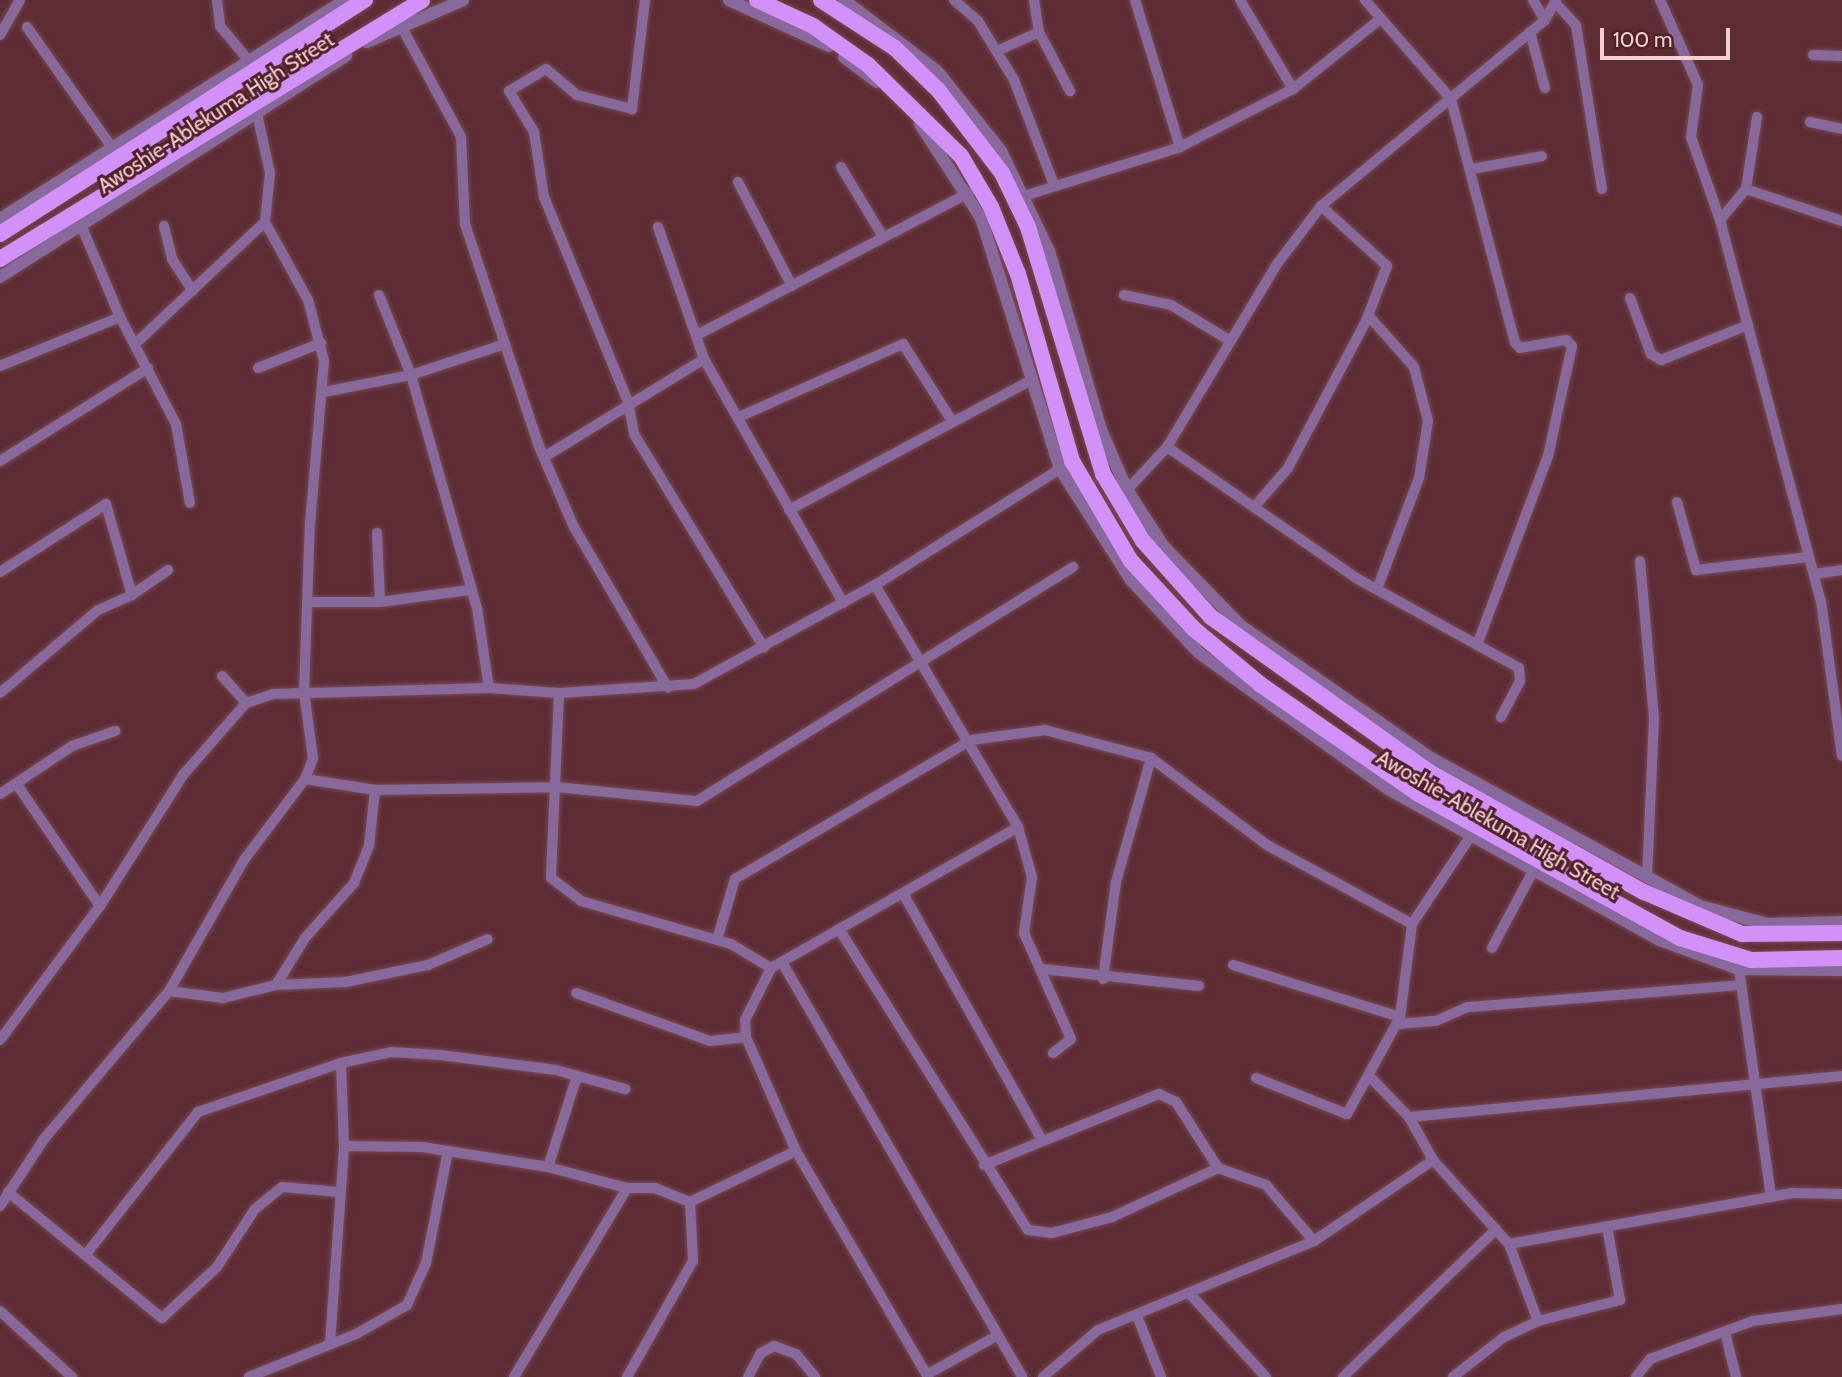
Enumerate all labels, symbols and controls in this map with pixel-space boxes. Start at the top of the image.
scale bar [1604,14,1734,58]
street label: Awoshie-Ablekuma High Street [93,27,339,199]
text: 100 m [1613,27,1672,52]
street label: Awoshie-Ablekuma High Street [1372,745,1624,905]

